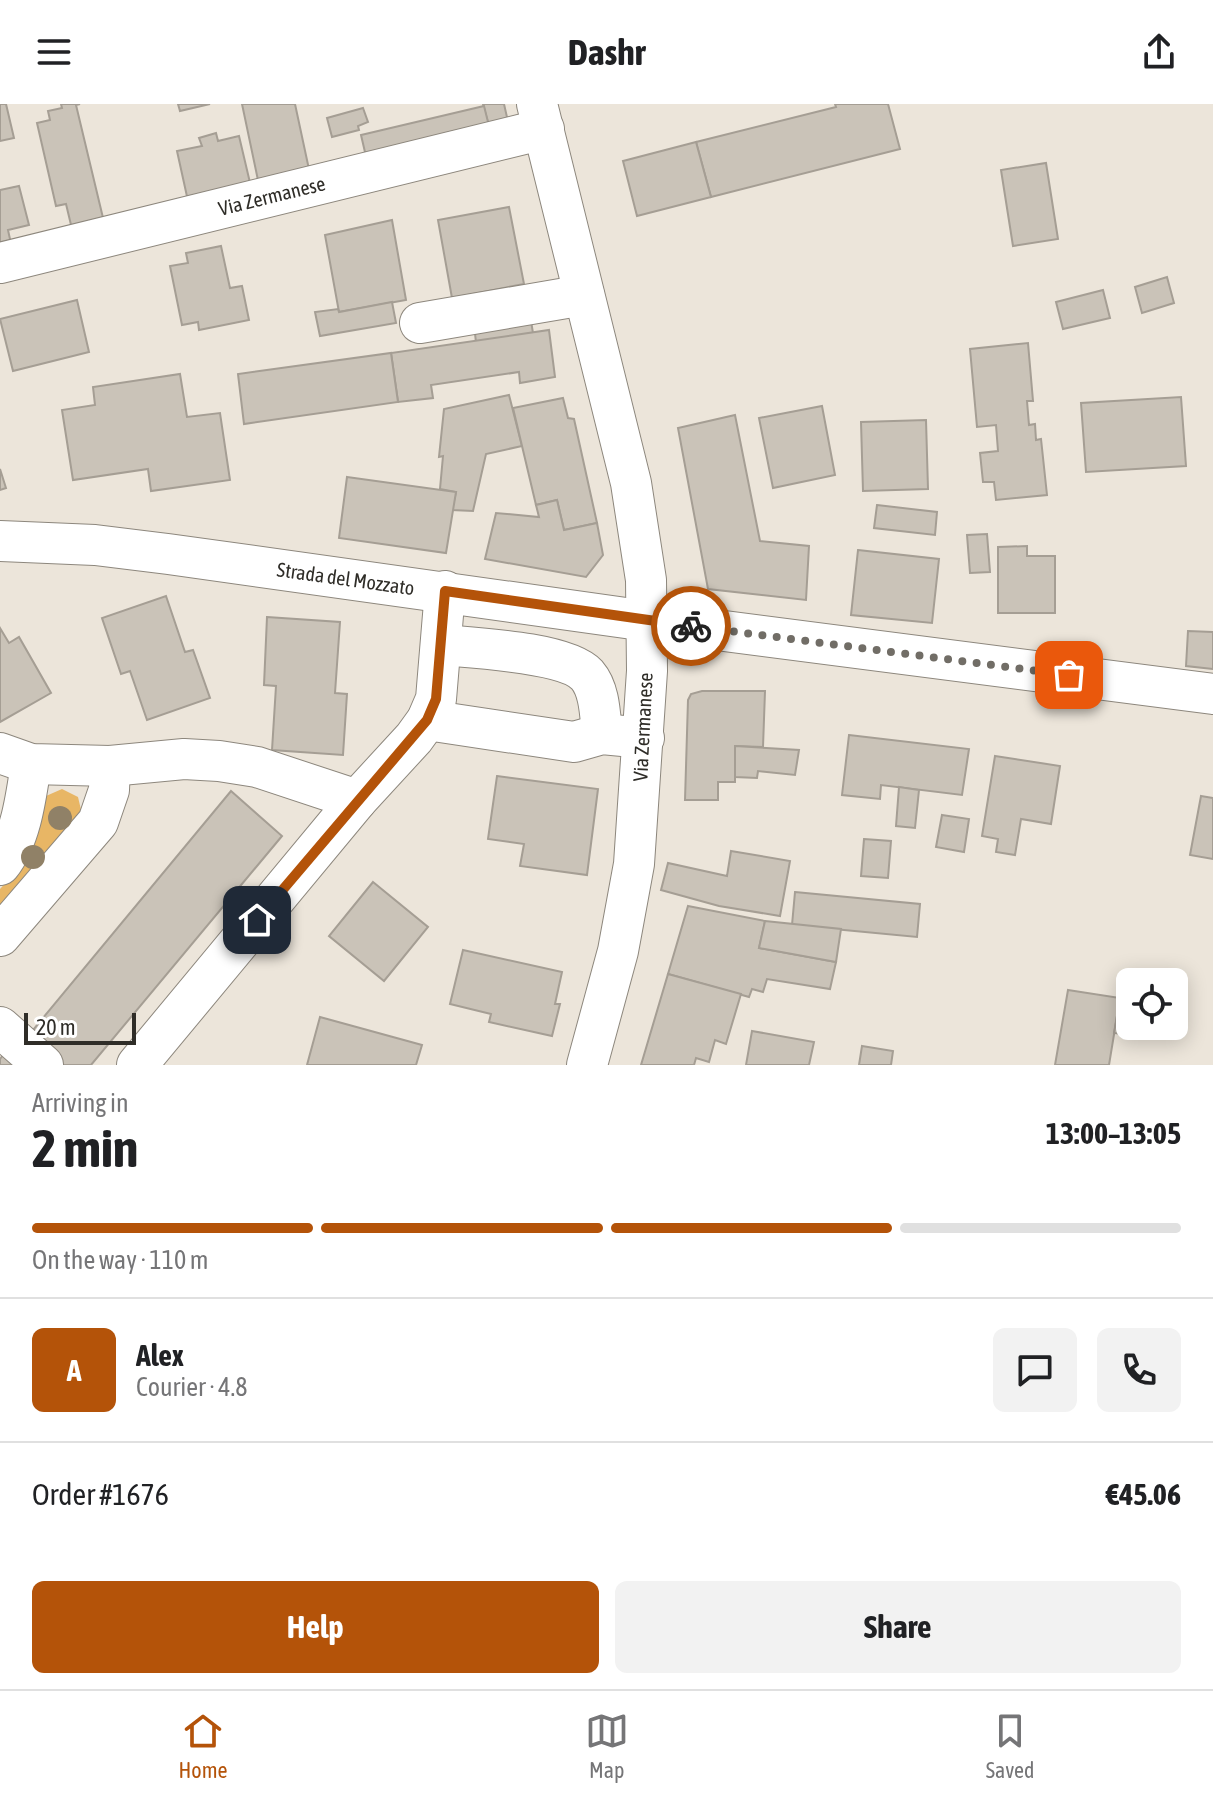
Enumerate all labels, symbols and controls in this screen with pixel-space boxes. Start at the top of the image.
icon: menu [32,30,76,74]
icon: share [1137,30,1181,74]
text: Dashr [568,31,645,73]
street label: Via Zermanese [216,171,327,220]
street label: Strada del Mozzato [276,557,416,599]
courier [651,586,731,666]
icon: bike [669,604,713,648]
pin [1035,641,1103,709]
icon: bag [1047,653,1091,697]
street label: Via Zermanese [628,672,657,782]
pin [223,886,291,954]
icon: home [235,898,279,942]
map controls [1116,968,1188,1040]
button: locate [1116,968,1188,1040]
scale bar [24,1009,136,1045]
text: 20 m [36,1014,76,1040]
text: Arriving in [32,1088,129,1118]
text: 13:00–13:05 [1046,1116,1181,1150]
text: 2 min [32,1118,138,1178]
text: On the way · 110 m [32,1245,209,1275]
button: chat [993,1328,1077,1412]
button: phone [1097,1328,1181,1412]
text: Alex [136,1338,184,1372]
text: A [67,1353,81,1387]
text: Courier · 4.8 [136,1372,247,1402]
text: Order #1676 [32,1477,169,1511]
text: €45.06 [1106,1477,1181,1511]
button: Help [32,1581,599,1673]
button: Share [615,1581,1181,1673]
tab: Home [179,1709,228,1783]
tab: Map [585,1709,629,1783]
tab: Saved [986,1709,1034,1783]

